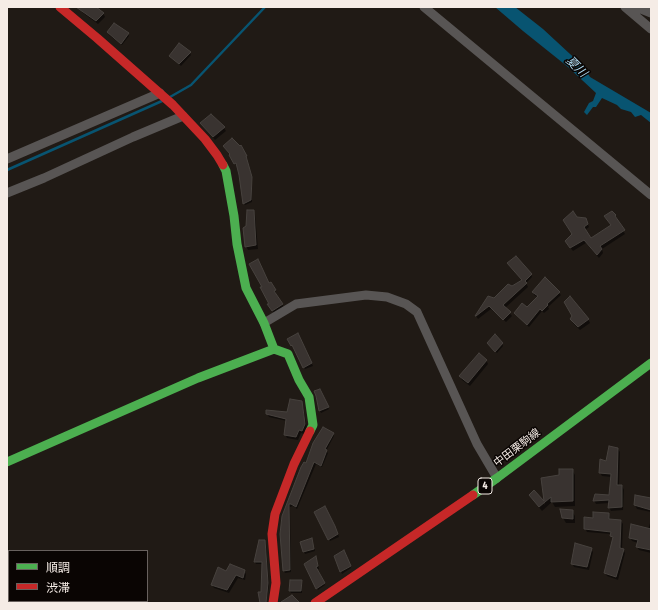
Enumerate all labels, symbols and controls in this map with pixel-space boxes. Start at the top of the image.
water label: 夏川 [562,53,590,81]
street label: 中田栗駒線 [491,426,543,470]
road number: 4 [478,478,492,494]
legend [8,550,148,602]
text: 順調 [46,561,70,575]
text: 渋滞 [46,581,70,595]

